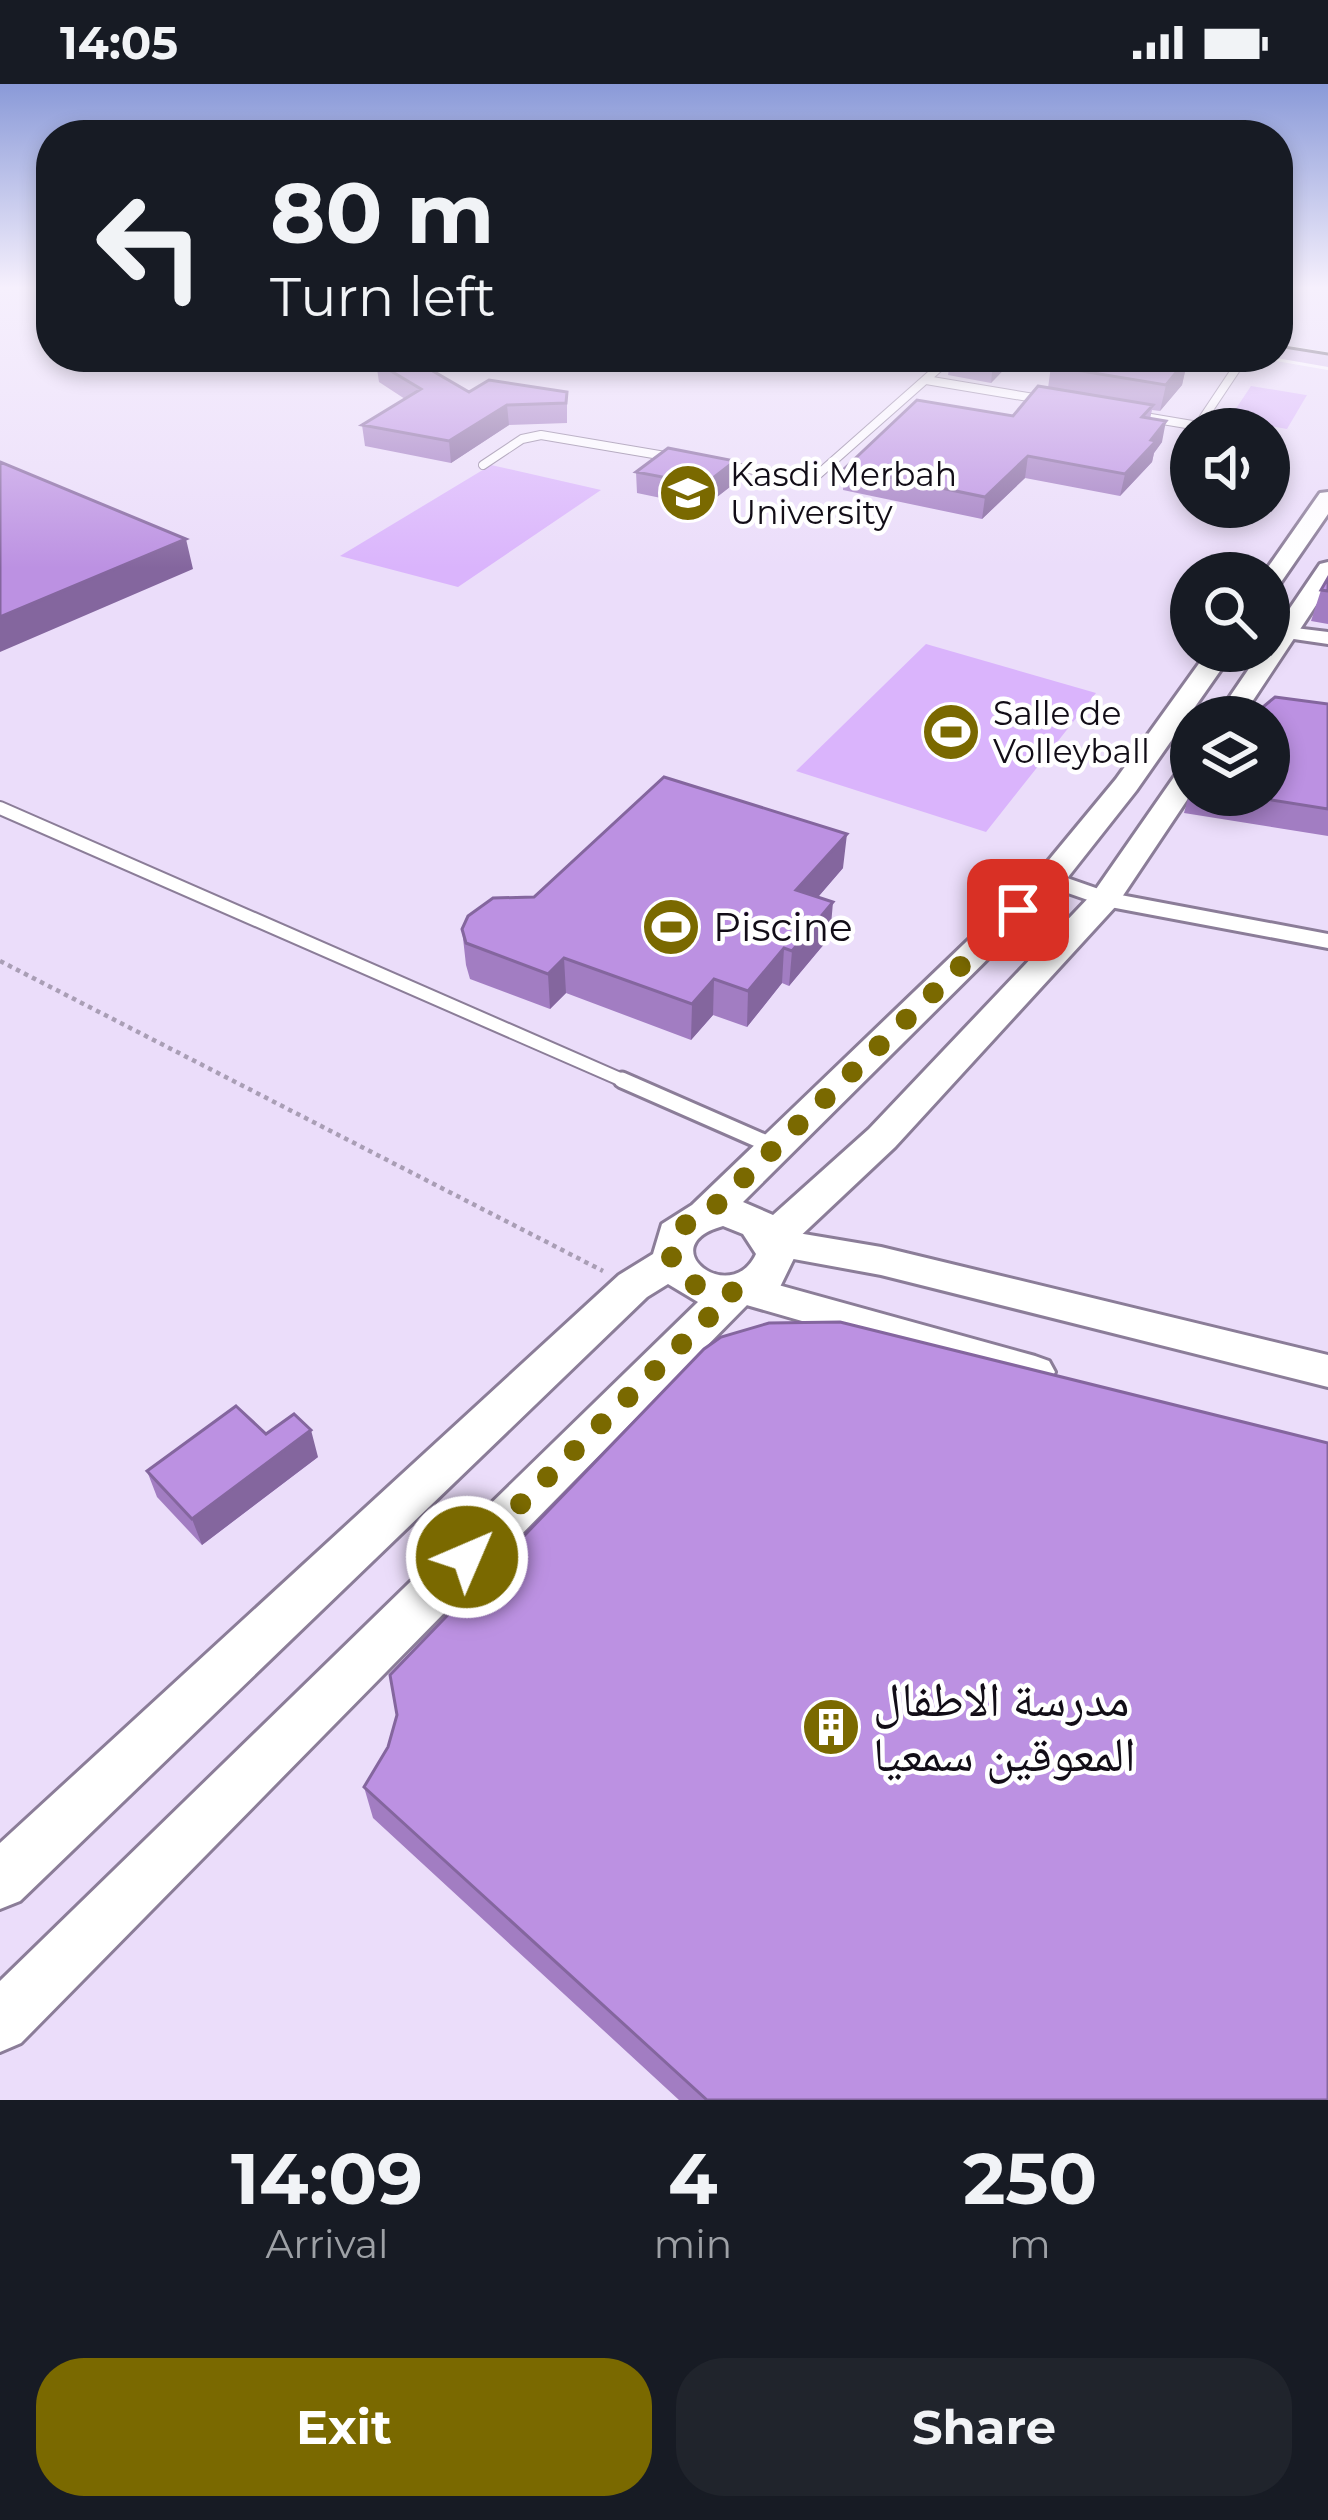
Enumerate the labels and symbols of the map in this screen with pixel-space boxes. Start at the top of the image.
place label: Kasdi Merbah University [730,454,957,532]
school or university icon: Kasdi Merbah University [657,462,719,524]
place label: Salle de Volleyball [993,693,1150,771]
sports icon: Salle de Volleyball [920,701,982,763]
pin [967,859,1069,961]
sports icon: Piscine [640,896,702,958]
place label: Piscine [713,903,853,951]
position arrow [404,1494,530,1620]
place label: مدرسة الاطفال المعوقين سمعيا [873,1670,1136,1784]
building icon: مدرسة الاطفال المعوقين سمعيا [800,1696,862,1758]

